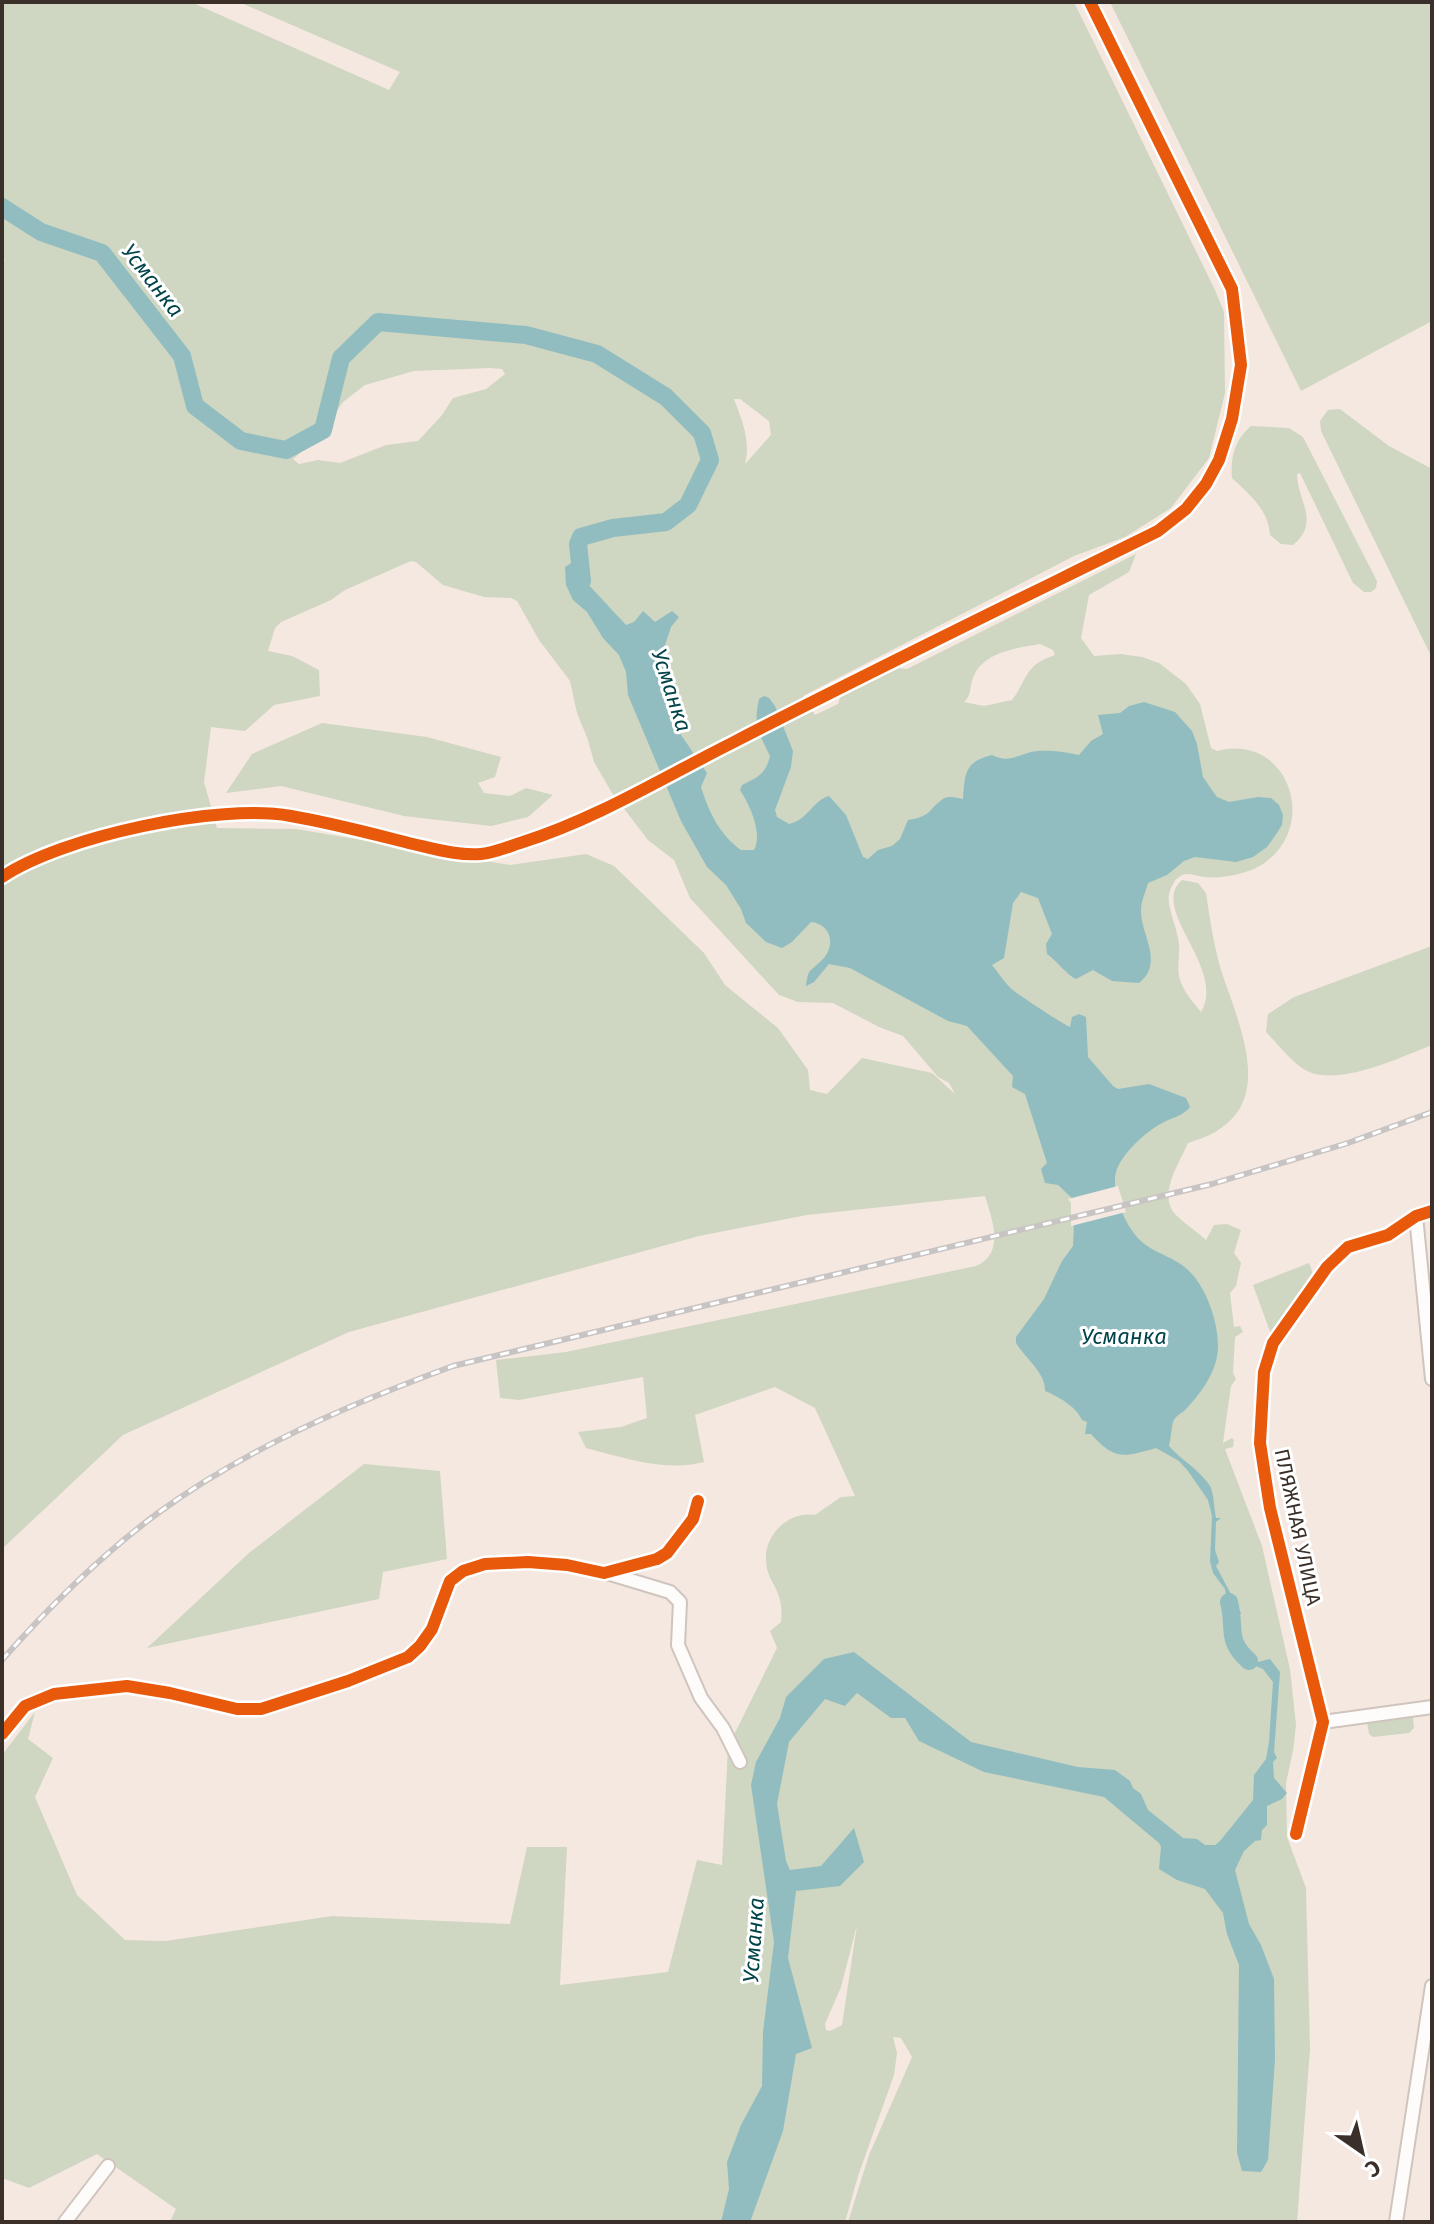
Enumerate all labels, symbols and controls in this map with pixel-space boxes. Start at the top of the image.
water label: Усманка [116,238,190,322]
water label: Усманка [645,645,698,735]
water label: Усманка [1081,1323,1167,1350]
street label: ПЛЯЖНАЯ УЛИЦА [1270,1446,1326,1608]
water label: Усманка [737,1897,770,1984]
north arrow [1322,2112,1402,2192]
text: С [1360,2153,1386,2183]

